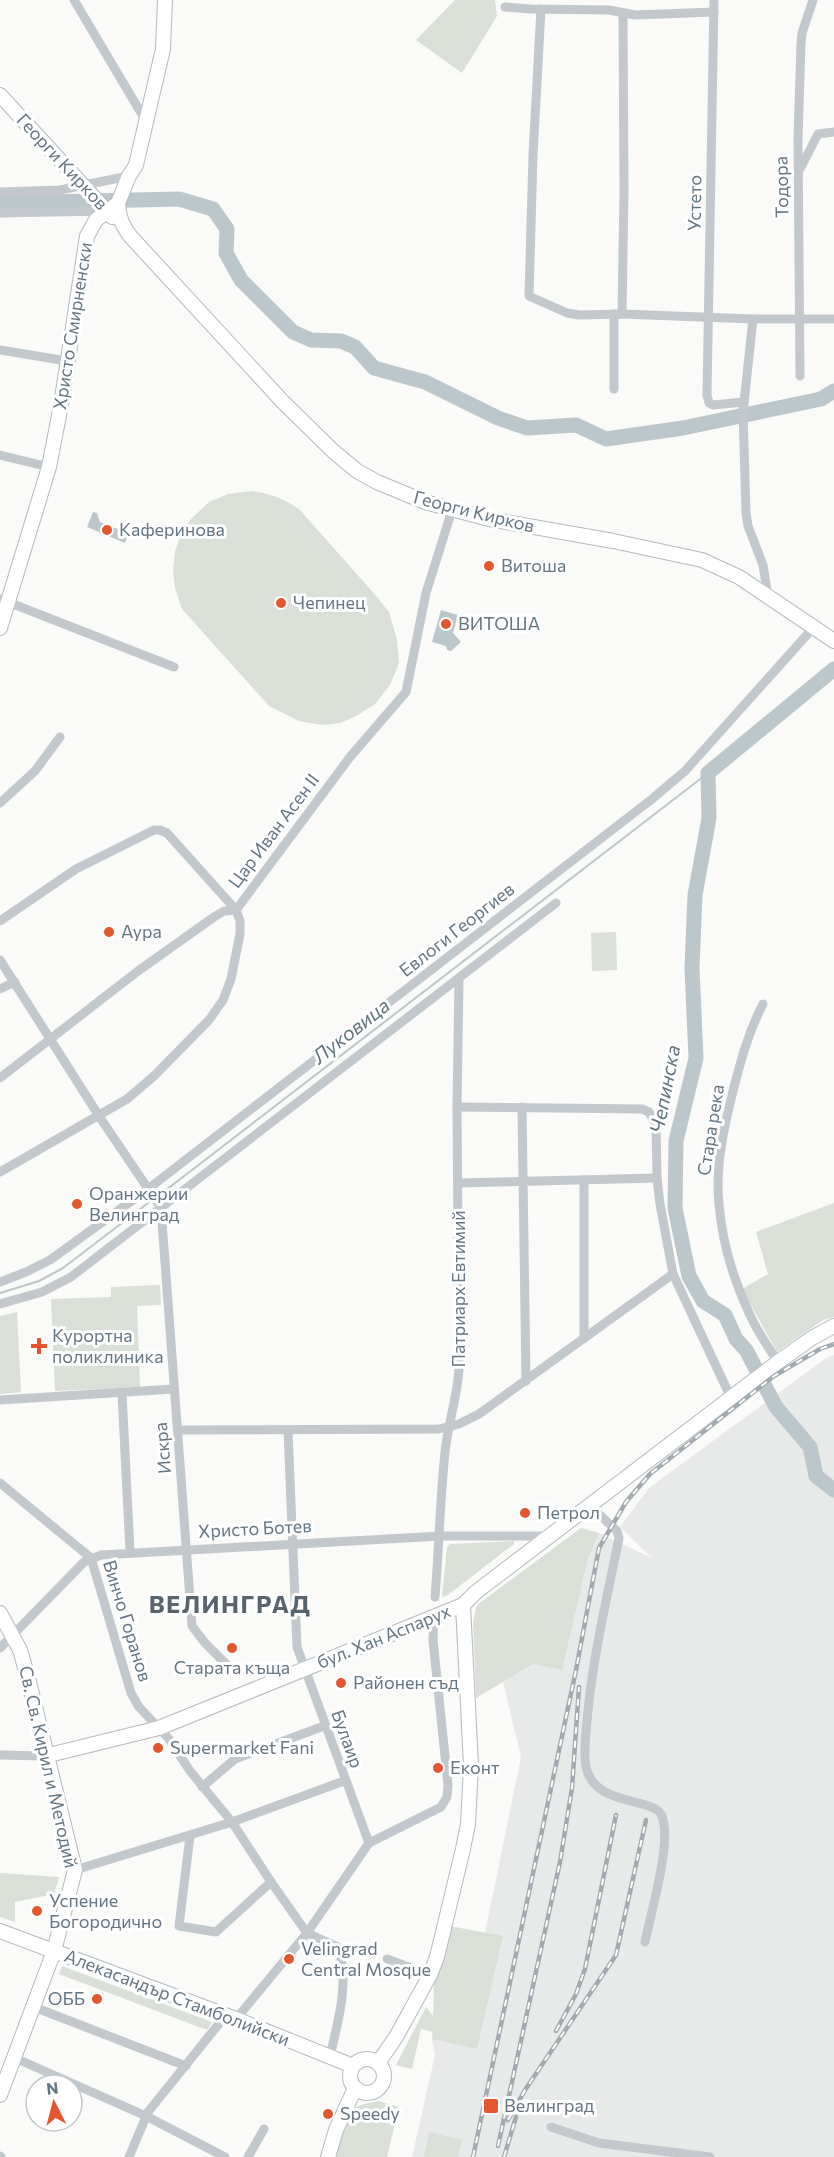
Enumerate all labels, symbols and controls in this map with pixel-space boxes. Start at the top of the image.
street label: Георги Кирков [13,109,113,214]
street label: Тодора [769,156,793,218]
street label: Устето [683,175,705,231]
street label: Христо Смирненски [48,240,96,411]
street label: Георги Кирков [412,485,537,537]
place label: Каферинова [119,518,225,540]
marker: Каферинова [100,523,114,537]
place label: Витоша [501,554,566,576]
marker: Витоша [482,559,496,573]
place label: Чепинец [293,591,366,613]
marker: Чепинец [274,596,288,610]
place label: ВИТОША [458,612,540,634]
marker: ВИТОША [439,617,453,631]
street label: Цар Иван Асен II [223,769,323,892]
street label: Евлоги Георгиев [395,877,518,981]
place label: Аура [121,920,162,942]
marker: Аура [102,925,116,939]
water label: Луковица [306,993,394,1068]
water label: Чепинска [644,1043,684,1135]
street label: Стара река [692,1083,728,1177]
place label: Оранжерии Велинград [89,1182,188,1225]
marker: Оранжерии Велинград [70,1197,84,1211]
street label: Патриарх Евтимий [447,1210,469,1368]
place label: Курортна поликлиника [52,1324,163,1367]
marker: Курортна поликлиника [30,1337,48,1355]
street label: Искра [149,1421,175,1475]
place label: Петрол [537,1501,600,1523]
marker: Петрол [518,1506,532,1520]
street label: Христо Ботев [198,1514,312,1542]
street label: Винчо Горанов [99,1557,157,1684]
district label: ВЕЛИНГРАД [149,1589,311,1618]
street label: бул. Хан Аспарух [314,1599,454,1673]
marker: Старата къща [225,1641,239,1655]
place label: Старата къща [174,1656,290,1678]
street label: Св. Св. Кирил и Методий [15,1664,83,1870]
place label: Районен съд [353,1671,459,1693]
marker: Районен съд [334,1676,348,1690]
street label: Булаир [327,1707,369,1771]
place label: Supermarket Fani [170,1736,314,1758]
marker: Supermarket Fani [151,1741,165,1755]
place label: Еконт [450,1756,500,1778]
marker: Еконт [431,1761,445,1775]
place label: Успение Богородично [49,1889,162,1932]
marker: Успение Богородично [30,1904,44,1918]
place label: Velingrad Central Mosque [301,1937,431,1980]
street label: Алекасандър Стамболийски [62,1944,293,2050]
marker: Velingrad Central Mosque [282,1952,296,1966]
place label: ОББ [48,1987,85,2009]
marker: ОББ [90,1992,104,2006]
north arrow [24,2073,84,2133]
text: N [45,2078,59,2098]
place label: Велинград [504,2094,595,2116]
marker: Велинград [482,2097,500,2115]
place label: Speedy [340,2102,400,2124]
marker: Speedy [321,2107,335,2121]

